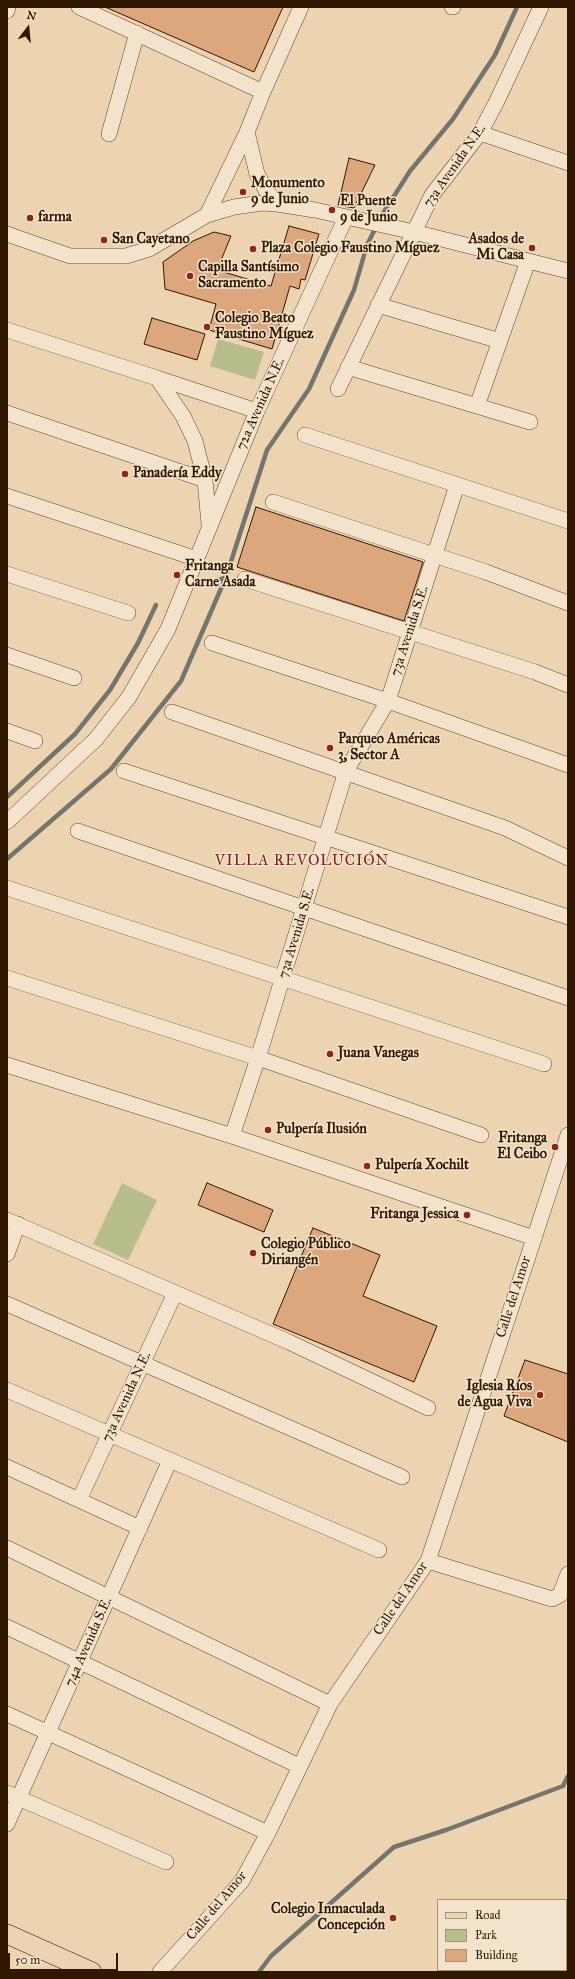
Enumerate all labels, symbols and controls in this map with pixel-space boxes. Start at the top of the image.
north arrow [8,8,48,48]
text: N [25,8,38,24]
street label: 73a Avenida N.E. [420,121,490,211]
place label: Monumento 9 de Junio [251,176,325,208]
marker: Monumento 9 de Junio [238,187,248,197]
place label: El Puente 9 de Junio [340,194,398,226]
marker: El Puente 9 de Junio [327,205,337,215]
place label: farma [38,210,72,226]
marker: farma [25,213,35,223]
place label: San Cayetano [112,232,190,248]
place label: Asados de Mi Casa [468,232,524,264]
marker: San Cayetano [99,235,109,245]
place label: Plaza Colegio Faustino Míguez [261,241,439,257]
marker: Asados de Mi Casa [527,243,537,253]
marker: Plaza Colegio Faustino Míguez [248,244,258,254]
place label: Capilla Santísimo Sacramento [198,260,299,292]
marker: Capilla Santísimo Sacramento [185,271,195,281]
place label: Colegio Beato Faustino Míguez [215,311,314,344]
marker: Colegio Beato Faustino Míguez [202,322,212,332]
street label: 72a Avenida N.E. [233,355,289,453]
place label: Panadería Eddy [133,466,222,482]
marker: Panadería Eddy [120,469,130,479]
place label: Fritanga Carne Asada [185,559,256,592]
marker: Fritanga Carne Asada [172,570,182,580]
street label: 73a Avenida S.E. [387,584,433,678]
place label: Parqueo Américas 3, Sector A [338,732,440,764]
marker: Parqueo Américas 3, Sector A [325,743,335,753]
district label: VILLA REVOLUCIÓN [215,852,389,870]
street label: 73a Avenida S.E. [275,885,319,981]
place label: Juana Vanegas [338,1046,419,1062]
marker: Juana Vanegas [325,1049,335,1059]
place label: Pulpería Ilusión [276,1122,367,1138]
marker: Pulpería Ilusión [263,1125,273,1135]
place label: Fritanga El Ceibo [497,1131,547,1164]
marker: Fritanga El Ceibo [550,1142,560,1152]
place label: Pulpería Xochilt [375,1158,469,1174]
marker: Pulpería Xochilt [362,1161,372,1171]
place label: Fritanga Jessica [370,1207,459,1223]
marker: Fritanga Jessica [462,1210,472,1220]
place label: Colegio Público Diriangén [261,1237,351,1270]
marker: Colegio Público Diriangén [248,1248,258,1258]
street label: Calle del Amor [493,1254,535,1340]
street label: 73a Avenida N.E. [99,1349,155,1445]
place label: Iglesia Ríos de Agua Viva [458,1379,532,1412]
marker: Iglesia Ríos de Agua Viva [535,1390,545,1400]
street label: Calle del Amor [370,1559,432,1639]
street label: 74a Avenida S.E. [62,1595,116,1689]
street label: Calle del Amor [183,1868,251,1944]
legend [437,1899,567,1971]
place label: Colegio Inmaculada Concepción [271,1902,385,1934]
text: Road [475,1908,501,1922]
marker: Colegio Inmaculada Concepción [388,1913,398,1923]
text: Park [475,1928,497,1942]
scale bar [10,1945,120,1971]
text: Building [475,1948,517,1962]
text: 50 m [15,1953,40,1967]

